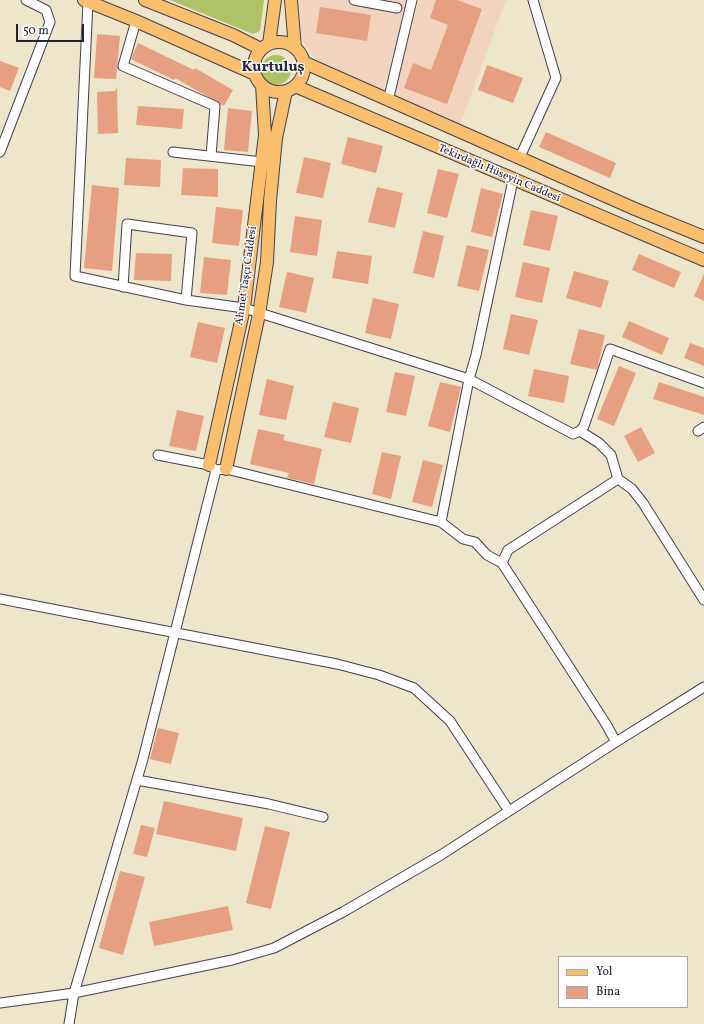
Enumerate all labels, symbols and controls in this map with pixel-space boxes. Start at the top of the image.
scale bar [18,16,86,42]
text: 50 m [23,23,49,39]
district label: Kurtuluş [241,59,305,77]
street label: Tekirdağlı Hüseyin Caddesi [436,142,562,206]
street label: Ahmet Taşçı Caddesi [234,226,260,326]
legend [558,956,688,1008]
text: Yol [596,964,612,980]
text: Bina [596,984,620,1000]

